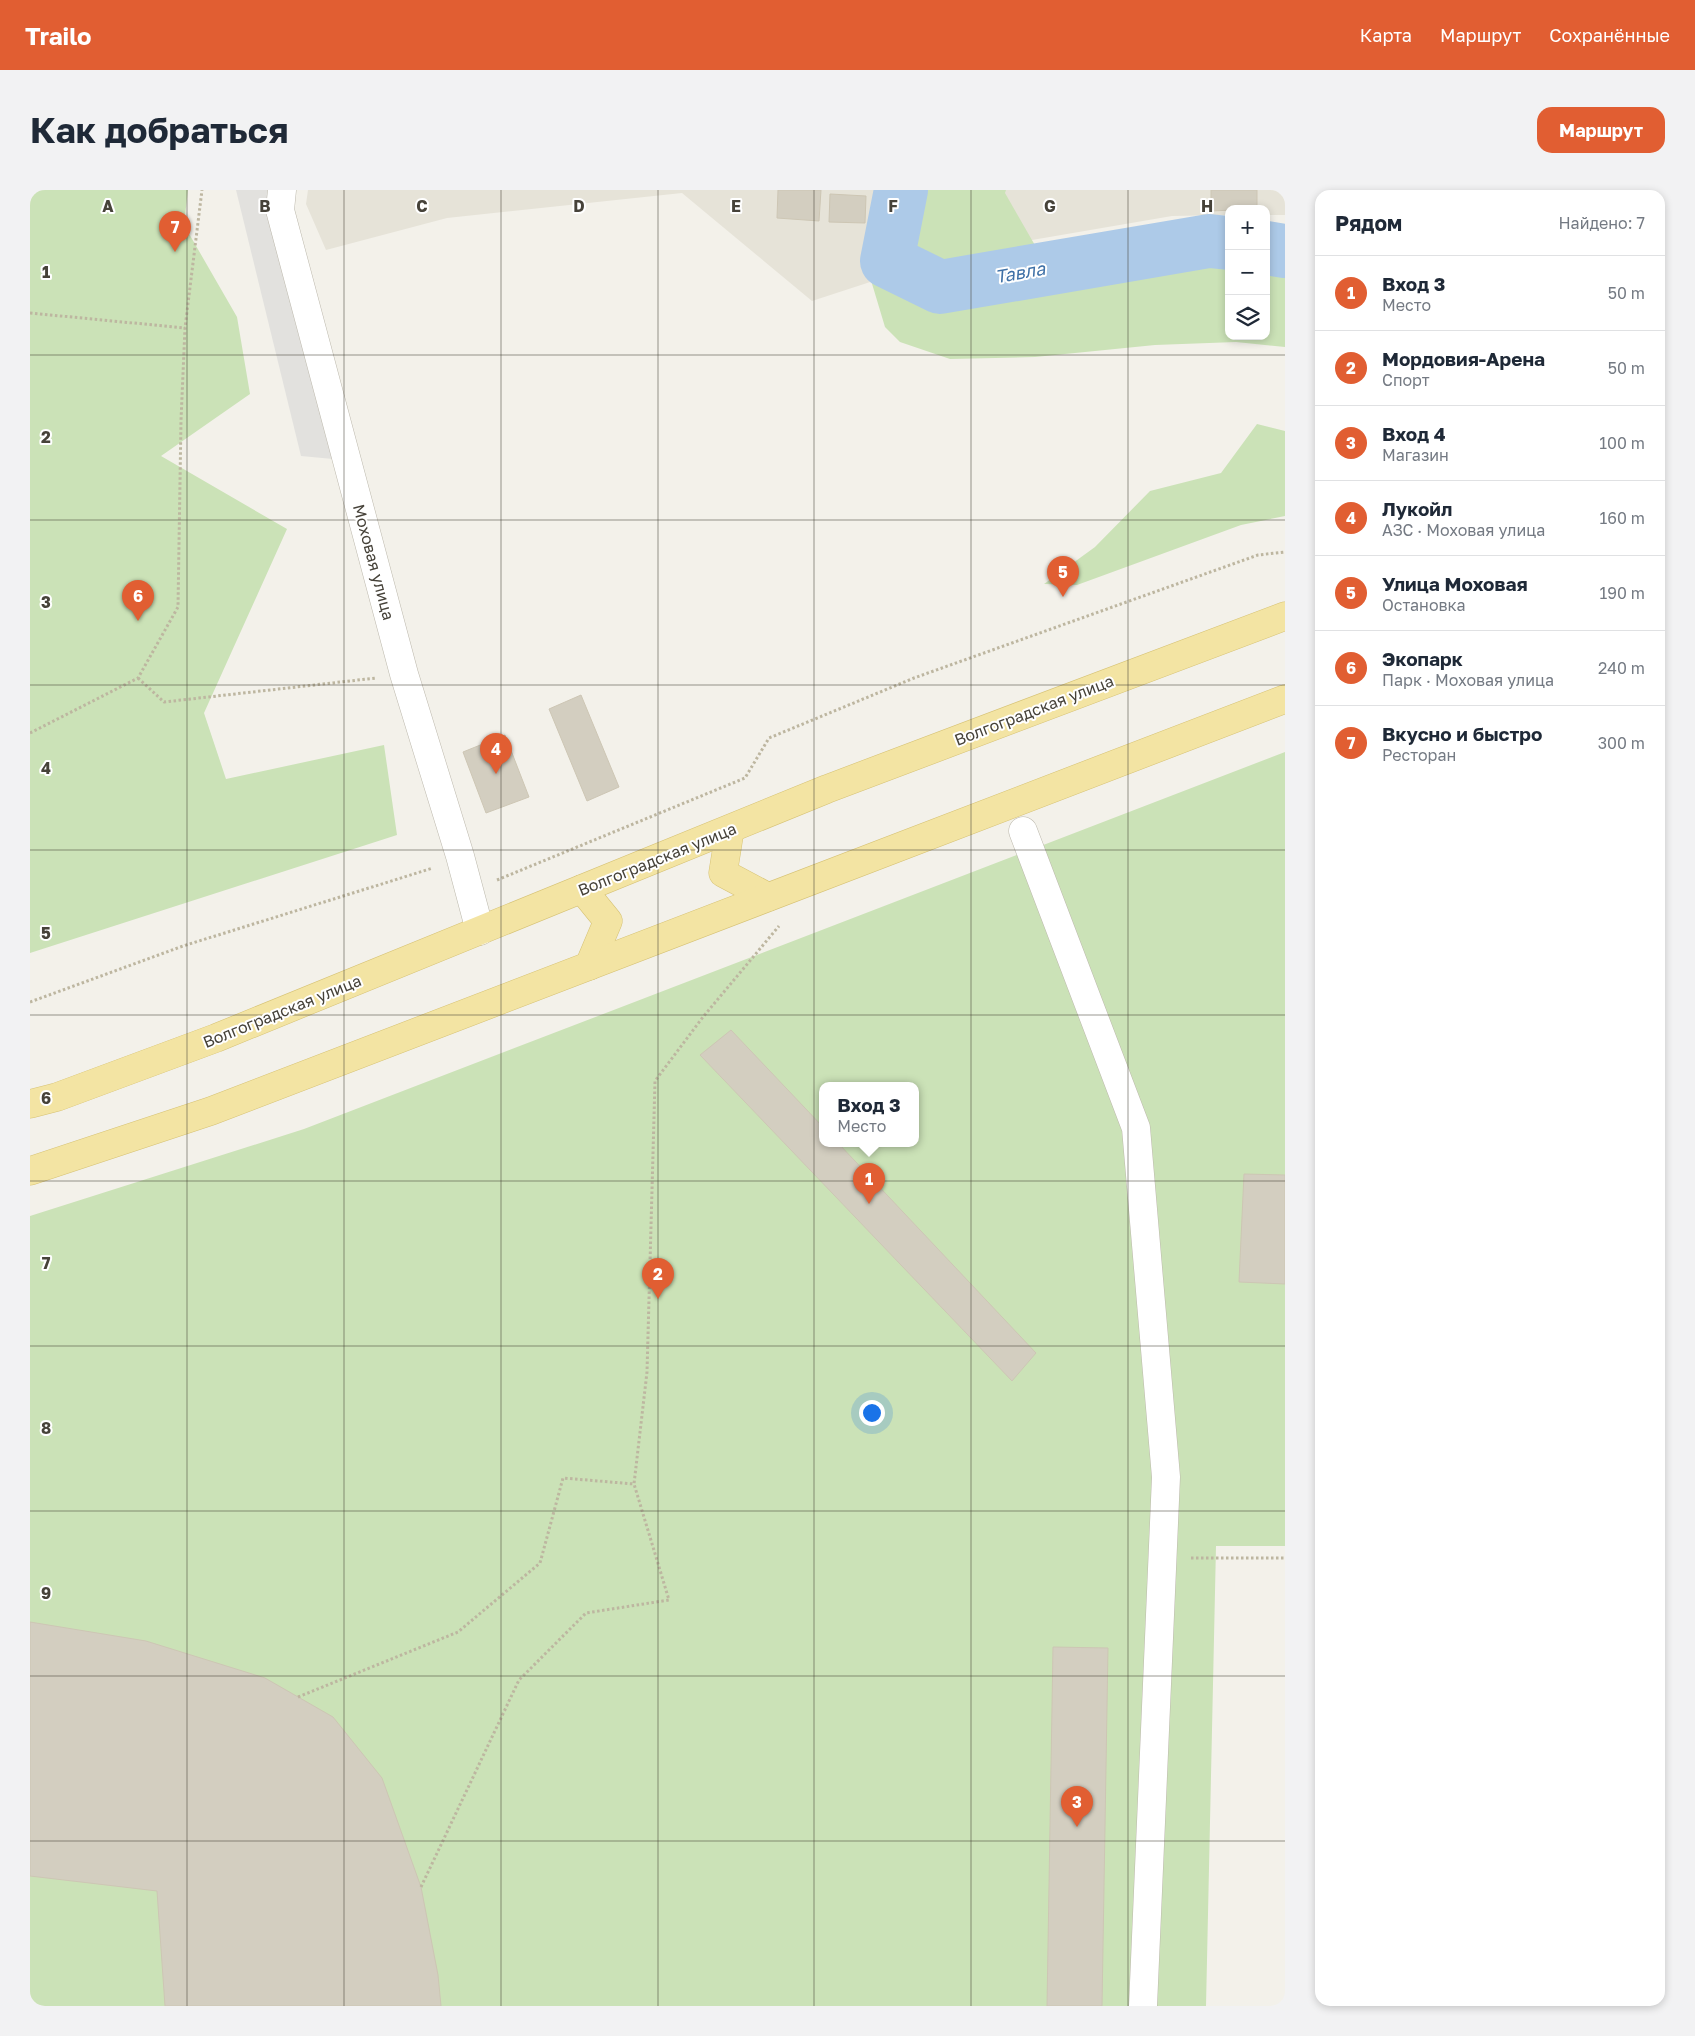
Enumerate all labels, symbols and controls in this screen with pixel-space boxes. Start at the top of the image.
text: Trailo [25,21,91,50]
text: Карта [1360,24,1412,46]
text: Маршрут [1440,24,1521,46]
text: Сохранённые [1549,24,1670,46]
button: Маршрут [1537,107,1665,153]
text: Как добраться [30,109,288,151]
text: A [102,196,114,216]
text: B [259,196,271,216]
text: C [416,196,428,216]
text: D [573,196,585,216]
text: E [731,196,741,216]
text: F [888,196,898,216]
text: G [1044,196,1056,216]
text: H [1201,196,1213,216]
map controls [1225,205,1270,340]
button: + [1225,205,1270,250]
text: Рядом [1335,210,1402,236]
pin: 7 [159,211,191,252]
text: Найдено: 7 [1558,213,1645,233]
button: − [1225,250,1270,295]
water label: Тавла [993,257,1047,287]
text: 1 [42,262,50,282]
text: Вход 3 [1382,272,1445,295]
text: 1 [1347,283,1355,303]
text: 50 m [1608,283,1645,303]
button: layers [1225,295,1270,340]
text: Место [1382,295,1431,315]
text: Мордовия-Арена [1382,347,1545,370]
text: 2 [1346,358,1356,378]
text: 50 m [1608,358,1645,378]
text: Спорт [1382,370,1430,390]
text: Вход 4 [1382,422,1446,445]
text: 2 [41,427,51,447]
text: 3 [1346,433,1356,453]
text: 100 m [1599,433,1645,453]
text: Магазин [1382,445,1449,465]
text: Лукойл [1382,497,1452,520]
street label: Моховая улица [349,502,399,622]
text: 4 [1346,508,1356,528]
text: 160 m [1599,508,1645,528]
text: АЗС · Моховая улица [1382,520,1545,540]
pin: 5 [1047,556,1079,597]
text: Улица Моховая [1382,572,1528,595]
pin: 6 [122,580,154,621]
text: 5 [1346,583,1356,603]
text: 190 m [1599,583,1645,603]
text: 3 [41,592,51,612]
text: Остановка [1382,595,1466,615]
text: Экопарк [1382,647,1463,670]
text: 6 [1346,658,1356,678]
text: 240 m [1598,658,1645,678]
street label: Волгоградская улица [952,670,1116,750]
text: Парк · Моховая улица [1382,670,1554,690]
text: Вкусно и быстро [1382,722,1542,745]
pin: 4 [480,733,512,774]
text: 7 [1347,733,1355,753]
text: 300 m [1598,733,1645,753]
text: Ресторан [1382,745,1456,765]
text: 4 [41,758,51,778]
street label: Волгоградская улица [575,818,739,900]
text: 5 [41,923,51,943]
street label: Волгоградская улица [200,970,364,1052]
popup [819,1082,919,1147]
text: 6 [41,1088,51,1108]
text: Вход 3 [837,1093,901,1116]
text: Место [837,1116,886,1136]
pin: 1 [853,1163,885,1204]
text: 7 [42,1253,51,1273]
pin: 2 [642,1258,674,1299]
your location [859,1400,885,1426]
text: 8 [41,1418,51,1438]
text: 9 [41,1583,51,1603]
pin: 3 [1061,1786,1093,1827]

